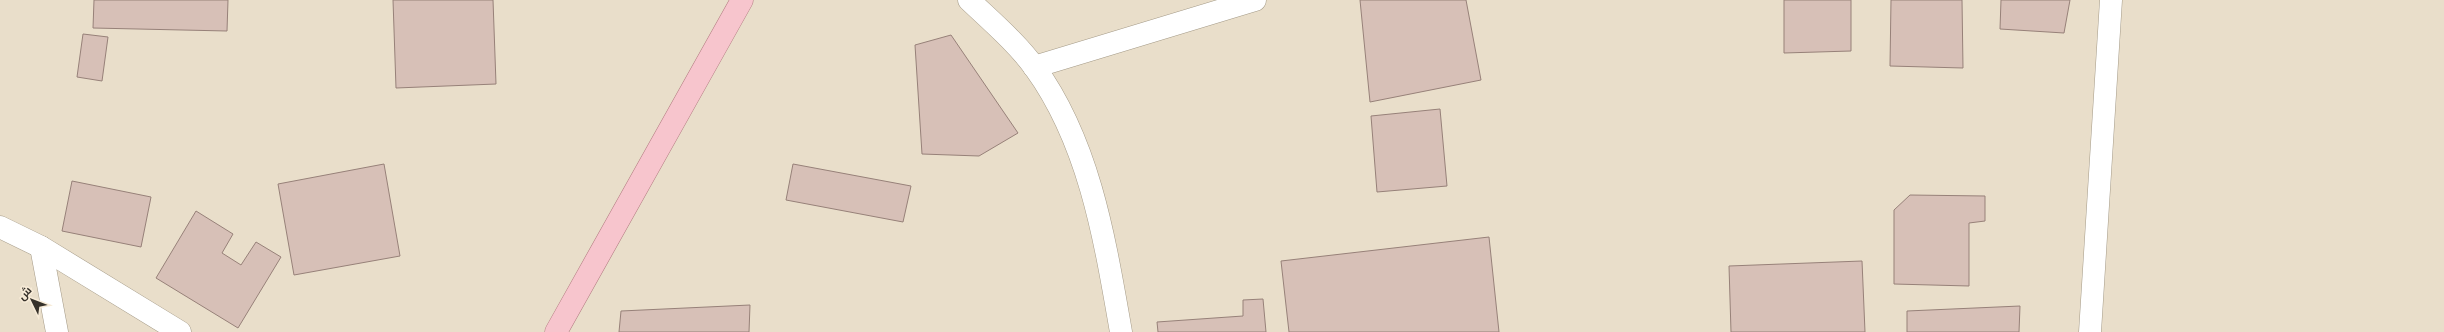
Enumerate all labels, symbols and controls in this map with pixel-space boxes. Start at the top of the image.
north arrow [12,280,52,320]
text: ش [14,283,35,304]

